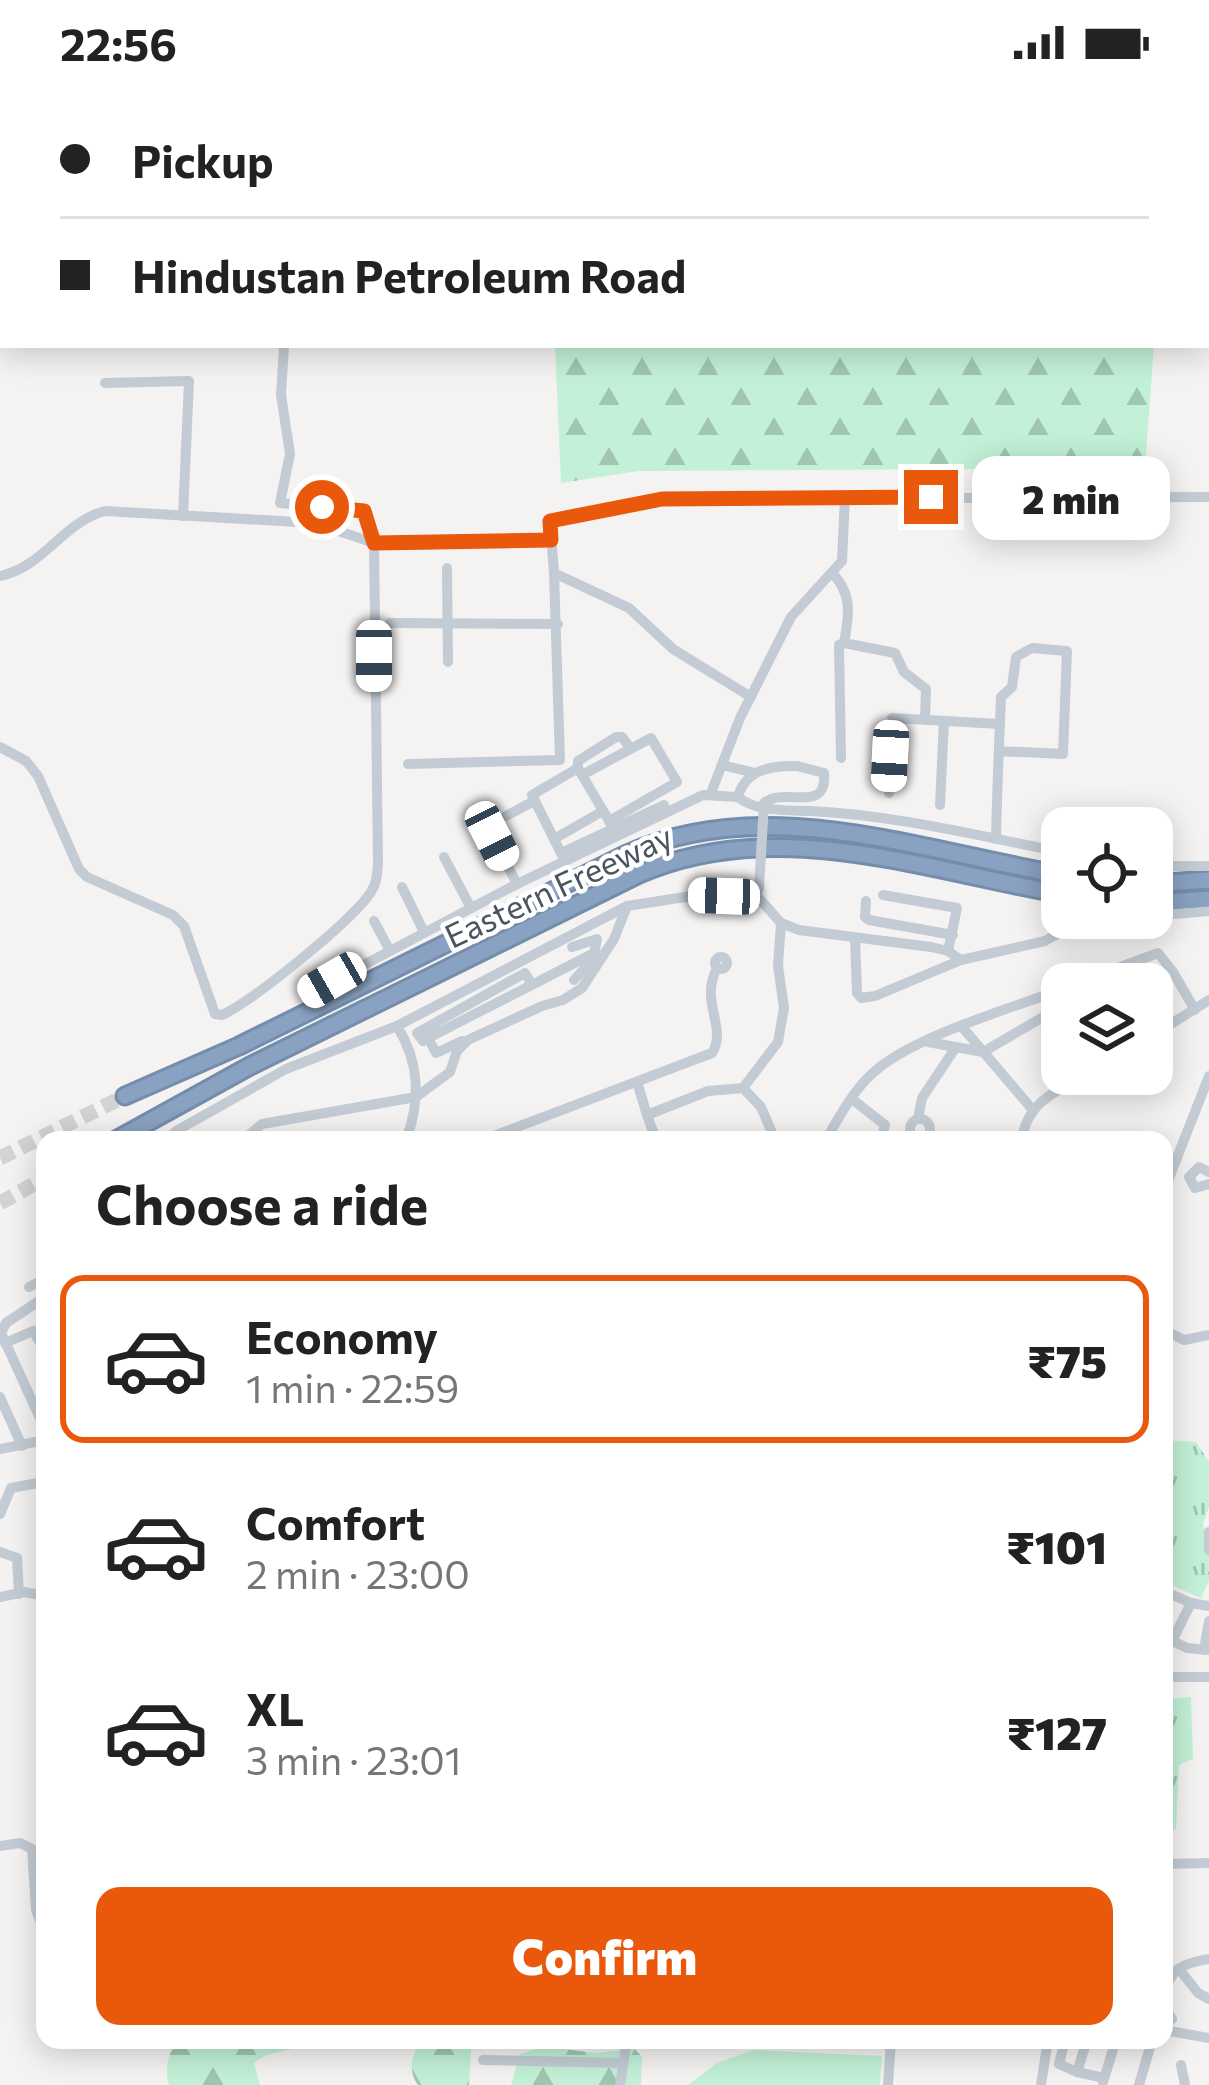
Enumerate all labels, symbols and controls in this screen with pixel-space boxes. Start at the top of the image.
text: 22:56 [60,15,177,70]
text: Pickup [132,132,274,187]
text: Hindustan Petroleum Road [132,247,686,302]
callout: 2 min [973,455,1171,539]
route end [904,470,958,524]
text: 2 min [1022,474,1120,522]
route start [295,480,349,534]
car [356,620,392,692]
car [870,719,910,793]
car [460,796,524,876]
map controls [1041,807,1173,1095]
button: locate [1041,807,1173,939]
street label: Eastern Freeway [438,814,678,956]
car [687,877,761,915]
car [292,946,372,1014]
button: layers [1041,963,1173,1095]
text: Choose a ride [96,1170,428,1236]
icon: car [102,1305,210,1413]
text: Economy [246,1308,438,1363]
text: ₹75 [1027,1332,1107,1387]
text: 1 min · 22:59 [246,1363,459,1411]
icon: car [102,1491,210,1599]
text: Comfort [246,1494,425,1549]
text: ₹101 [1006,1518,1107,1573]
text: 2 min · 23:00 [246,1549,470,1597]
icon: car [102,1677,210,1785]
text: XL [246,1680,304,1735]
text: ₹127 [1007,1704,1107,1759]
text: 3 min · 23:01 [246,1735,461,1783]
button: Confirm [96,1887,1113,2025]

